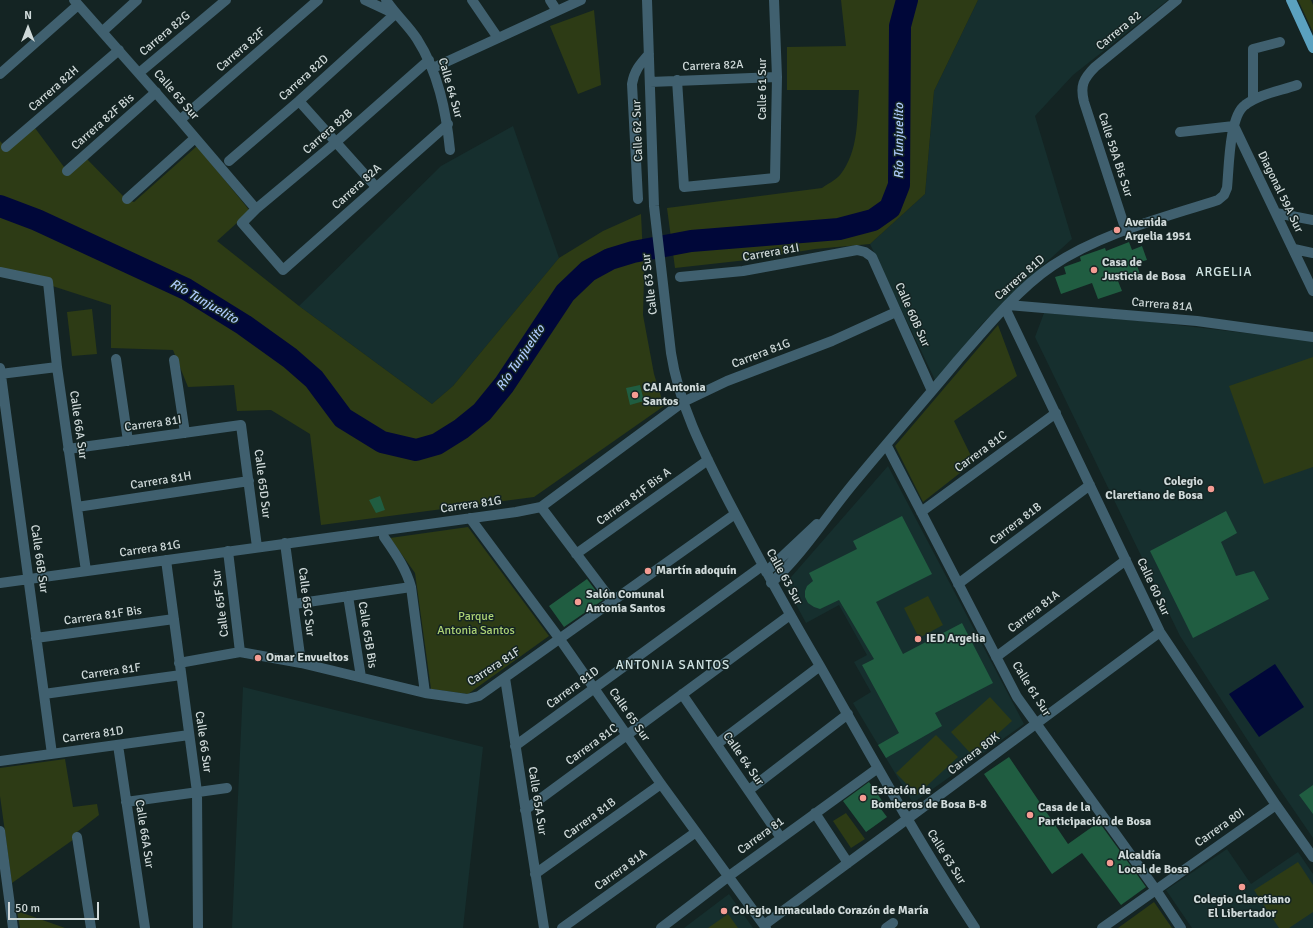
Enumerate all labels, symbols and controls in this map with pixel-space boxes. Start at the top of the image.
north arrow [8,8,48,48]
street label: Carrera 82 [1094,8,1144,54]
text: N [24,9,32,22]
street label: Carrera 82G [137,9,193,59]
street label: Carrera 82F [214,25,268,75]
street label: Carrera 82D [276,52,332,104]
street label: Calle 64 Sur [435,56,465,120]
street label: Carrera 82A [682,58,744,74]
street label: Calle 61 Sur [756,58,770,120]
street label: Carrera 82H [26,63,82,115]
street label: Calle 65 Sur [150,67,202,123]
street label: Carrera 82F Bis [69,91,137,153]
street label: Calle 62 Sur [630,100,646,162]
water label: Río Tunjuelito [892,103,908,179]
street label: Carrera 82B [300,107,356,157]
street label: Calle 59A Bis Sur [1095,111,1135,199]
street label: Diagonal 59A Sur [1254,149,1306,235]
street label: Carrera 82A [329,161,385,213]
place label: Avenida Argelia 1951 [1125,216,1192,244]
marker: Avenida Argelia 1951 [1112,225,1122,235]
street label: Carrera 81I [741,241,801,265]
street label: Calle 63 Sur [639,252,661,316]
street label: Carrera 81D [992,252,1048,304]
place label: Casa de Justicia de Bosa [1102,256,1186,284]
marker: Casa de Justicia de Bosa [1089,265,1099,275]
district label: ARGELIA [1196,265,1252,281]
water label: Río Tunjuelito [167,276,241,328]
street label: Calle 60B Sur [891,280,933,350]
street label: Carrera 81A [1131,295,1193,315]
water label: Río Tunjuelito [493,322,549,394]
street label: Carrera 81G [730,336,792,372]
place label: CAI Antonia Santos [643,381,706,409]
street label: Calle 66A Sur [66,390,90,460]
marker: CAI Antonia Santos [630,390,640,400]
street label: Carrera 81I [124,413,182,435]
street label: Carrera 81C [952,428,1010,476]
street label: Calle 65D Sur [251,449,273,519]
street label: Carrera 81F Bis A [594,465,674,529]
street label: Carrera 81H [129,469,193,493]
place label: Colegio Claretiano de Bosa [1105,475,1203,503]
marker: Colegio Claretiano de Bosa [1206,484,1216,494]
street label: Carrera 81G [440,494,502,516]
street label: Carrera 81B [987,500,1045,548]
street label: Calle 66B Sur [27,524,51,594]
street label: Carrera 81G [119,538,181,560]
street label: Calle 63 Sur [763,546,805,608]
street label: Calle 60 Sur [1133,556,1173,618]
place label: Martín adoquín [656,564,737,578]
marker: Martín adoquín [643,566,653,576]
street label: Calle 65C Sur [295,567,317,637]
street label: Calle 65F Sur [210,568,232,638]
place label: Salón Comunal Antonia Santos [586,588,665,616]
street label: Carrera 81A [1005,588,1063,636]
marker: Salón Comunal Antonia Santos [573,597,583,607]
street label: Calle 65B Bis [355,601,379,669]
street label: Carrera 81F Bis [63,603,143,629]
park label: Parque Antonia Santos [437,610,515,638]
place label: IED Argelia [926,632,985,646]
marker: IED Argelia [913,634,923,644]
street label: Carrera 81F [465,645,523,689]
place label: Omar Envueltos [266,651,348,665]
marker: Omar Envueltos [253,653,263,663]
district label: ANTONIA SANTOS [616,658,730,674]
street label: Calle 61 Sur [1008,659,1054,719]
street label: Carrera 81F [80,661,142,683]
street label: Carrera 81D [544,664,602,712]
street label: Calle 65 Sur [605,686,653,744]
street label: Calle 66 Sur [192,710,214,774]
street label: Carrera 81C [563,721,621,769]
street label: Carrera 81D [61,724,125,746]
street label: Calle 64 Sur [719,730,767,788]
street label: Carrera 80K [945,730,1003,778]
street label: Calle 65A Sur [524,766,550,836]
place label: Estación de Bomberos de Bosa B-8 [871,784,987,812]
marker: Estación de Bomberos de Bosa B-8 [858,793,868,803]
street label: Carrera 81B [561,795,619,843]
street label: Calle 66A Sur [131,799,157,869]
place label: Casa de la Participación de Bosa [1038,801,1151,829]
street label: Carrera 80I [1192,806,1248,850]
marker: Casa de la Participación de Bosa [1025,810,1035,820]
street label: Carrera 81 [735,814,787,858]
street label: Calle 63 Sur [923,827,969,887]
street label: Carrera 81A [592,846,650,894]
place label: Alcaldía Local de Bosa [1118,849,1189,877]
marker: Alcaldía Local de Bosa [1105,858,1115,868]
marker: Colegio Claretiano El Libertador [1237,882,1247,892]
place label: Colegio Claretiano El Libertador [1194,893,1290,921]
scale bar [10,894,101,920]
text: 50 m [15,901,40,916]
place label: Colegio Inmaculado Corazón de María [732,904,929,918]
marker: Colegio Inmaculado Corazón de María [719,906,729,916]

